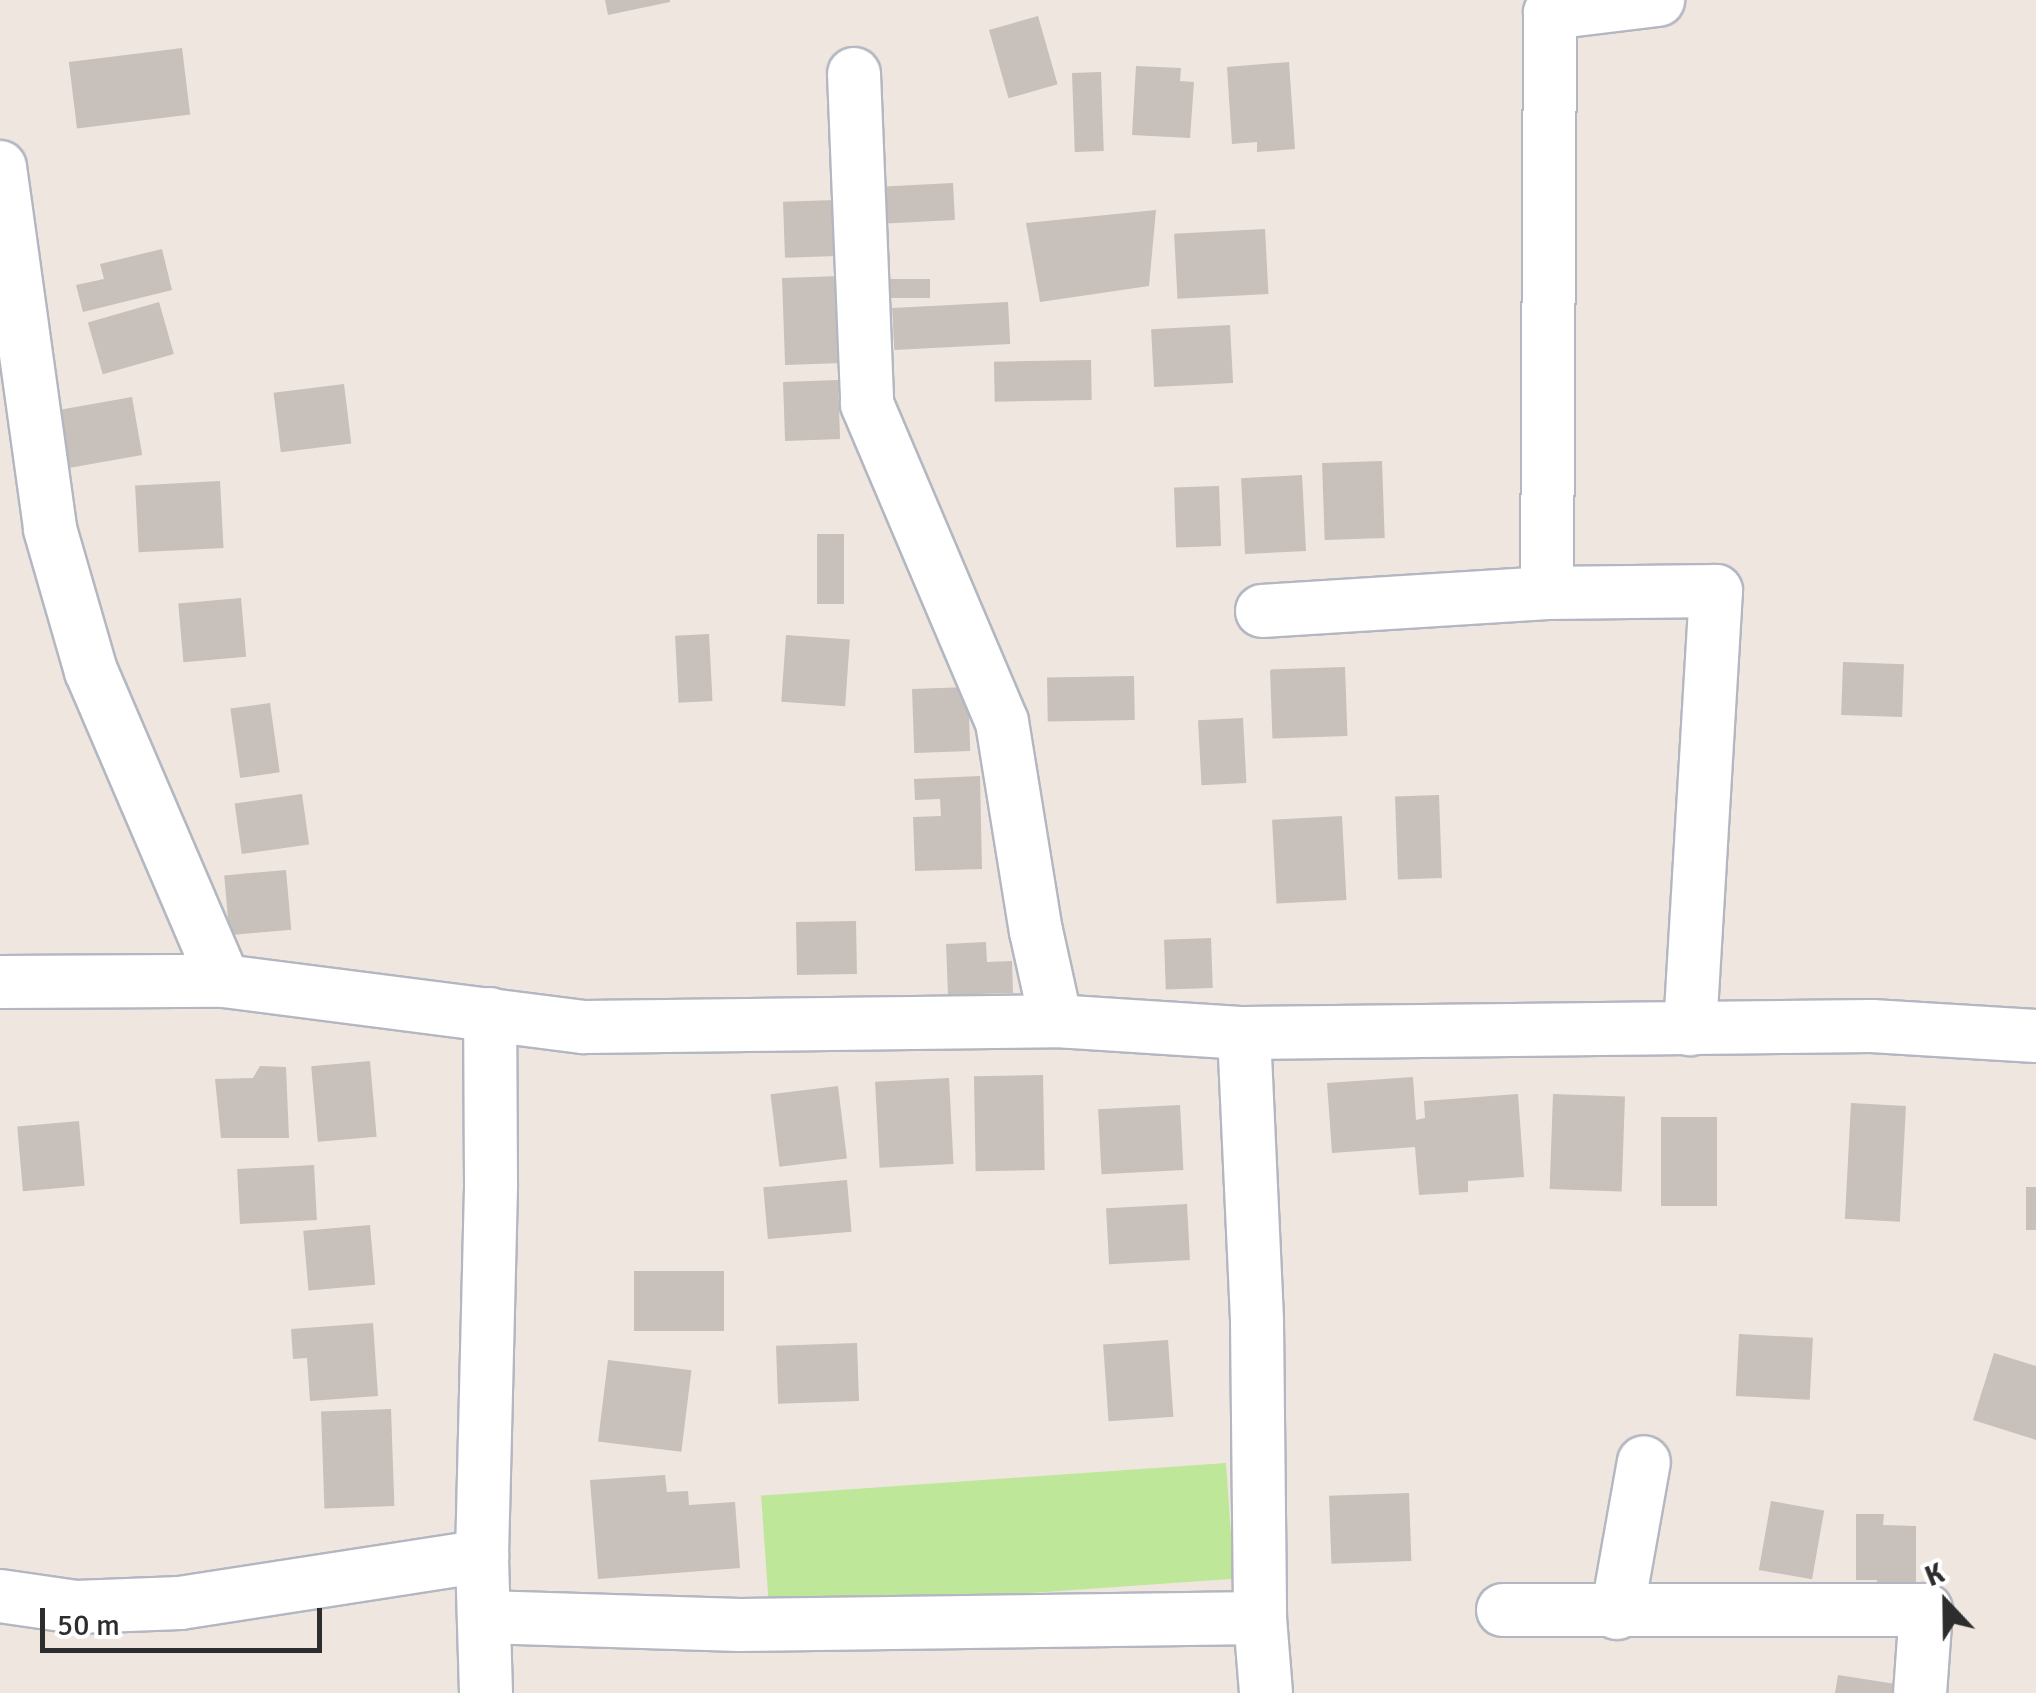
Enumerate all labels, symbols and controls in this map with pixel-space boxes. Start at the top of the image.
north arrow [1896,1553,1996,1653]
text: K [1920,1556,1949,1594]
scale bar [45,1588,328,1650]
text: 50 m [57,1607,120,1644]

